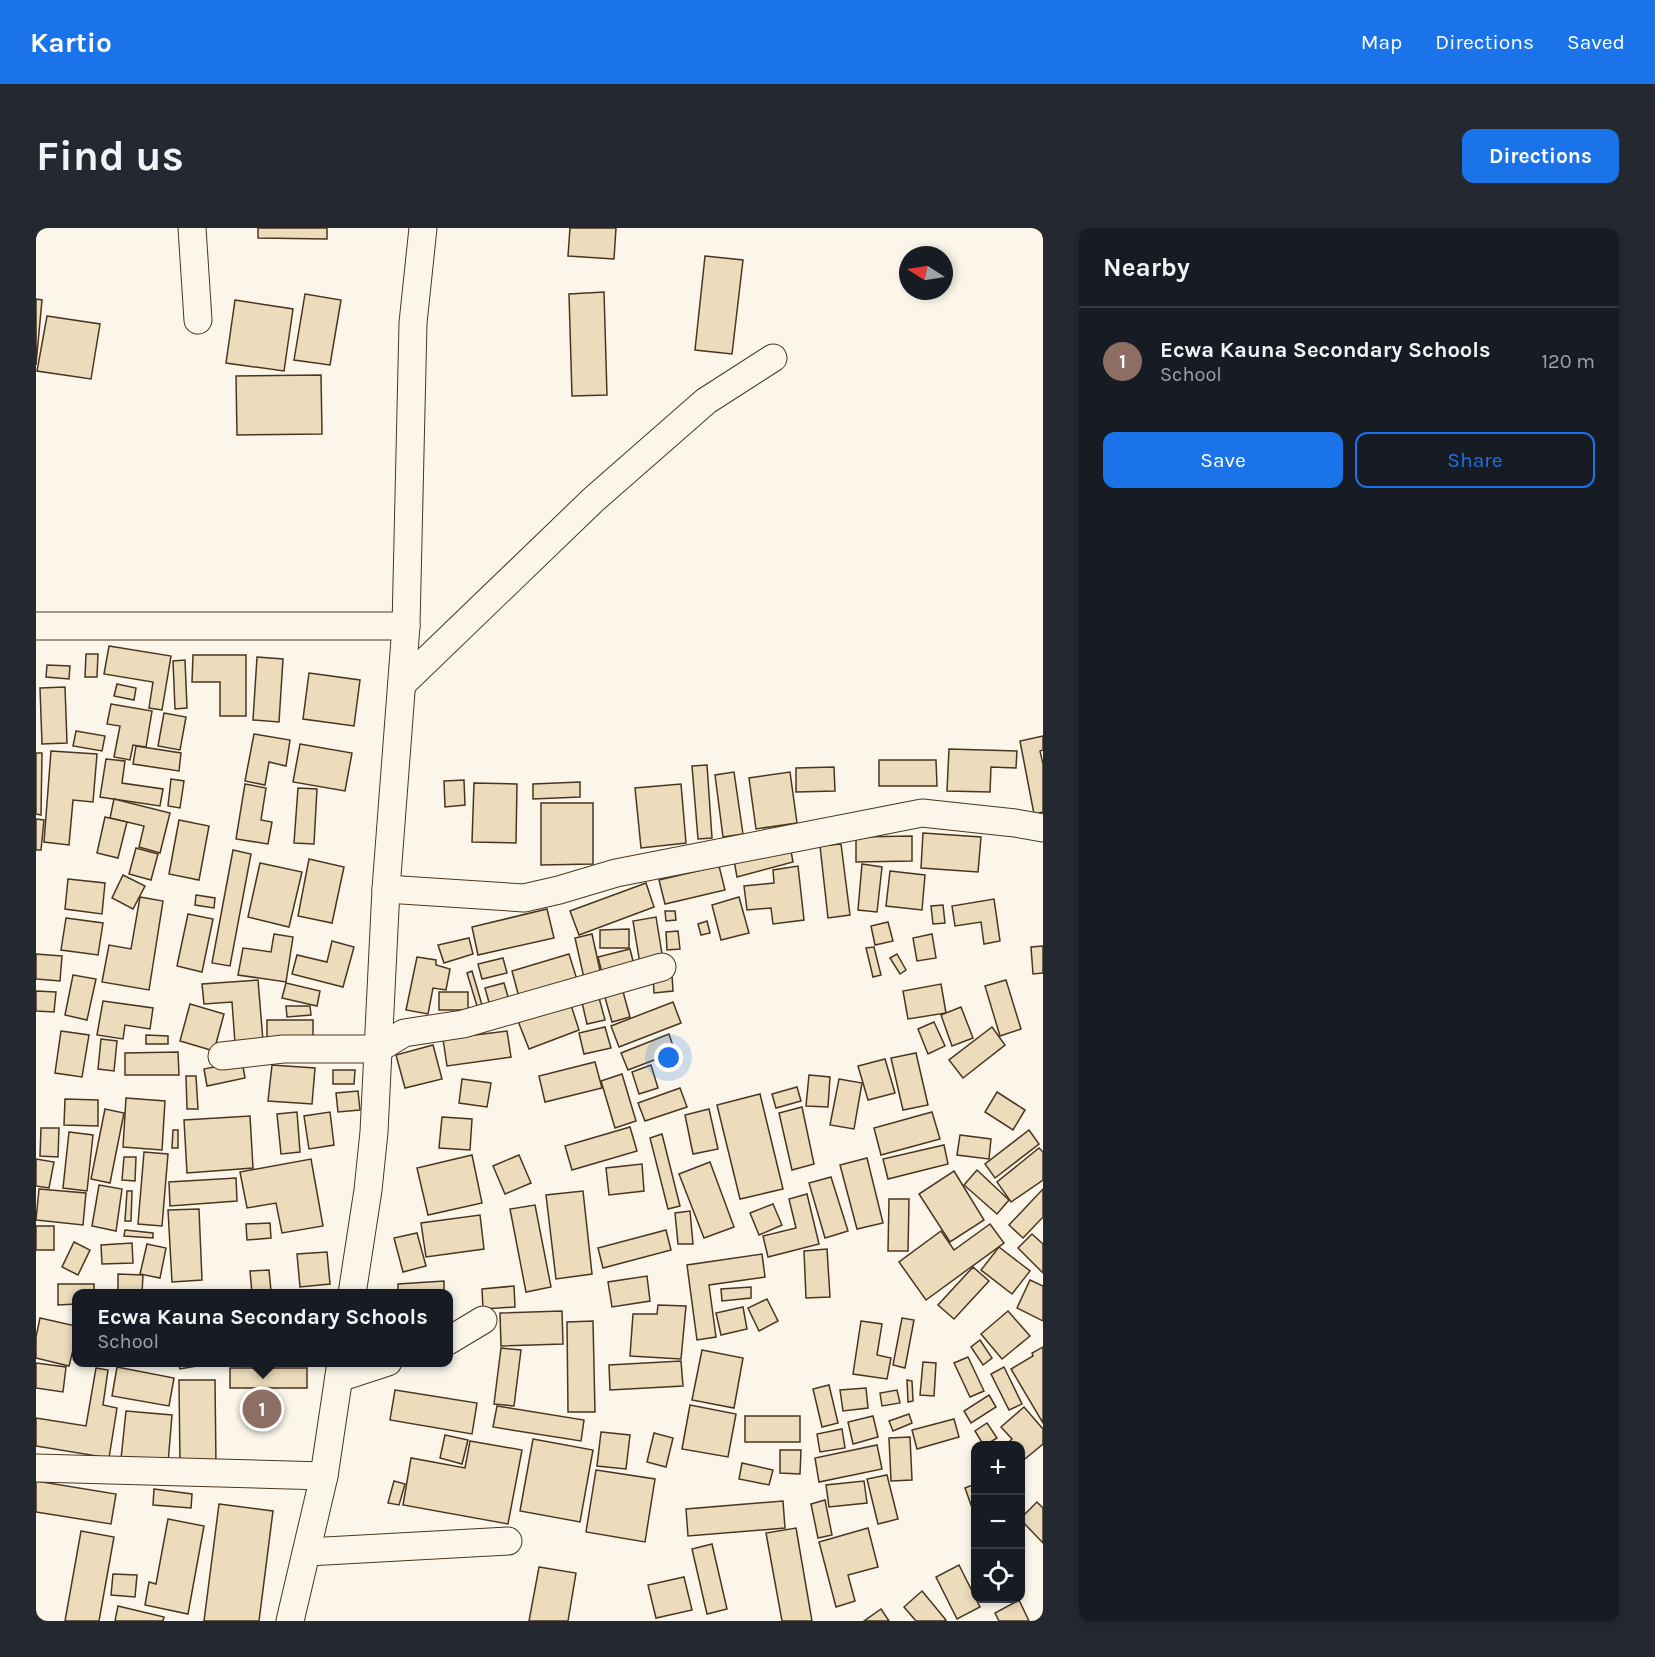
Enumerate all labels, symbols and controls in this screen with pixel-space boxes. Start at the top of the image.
text: Kartio [30,26,112,59]
text: Map [1361,30,1402,54]
text: Directions [1435,30,1534,54]
text: Saved [1567,30,1625,54]
button: Directions [1462,129,1619,183]
text: Find us [36,131,184,181]
north arrow [899,246,953,300]
text: Nearby [1103,252,1190,283]
text: Ecwa Kauna Secondary Schools [1160,337,1491,363]
text: 1 [1119,350,1126,373]
text: 120 m [1541,350,1595,373]
text: School [1160,363,1222,386]
button: Save [1103,432,1343,488]
button: Share [1355,432,1595,488]
your location [654,1043,683,1072]
popup [72,1289,453,1367]
text: Ecwa Kauna Secondary Schools [97,1304,428,1330]
text: School [97,1330,159,1353]
pin: 1 [242,1386,282,1432]
map controls [971,1441,1025,1603]
button: + [971,1441,1025,1495]
button: − [971,1495,1025,1549]
button: locate [971,1549,1025,1603]

